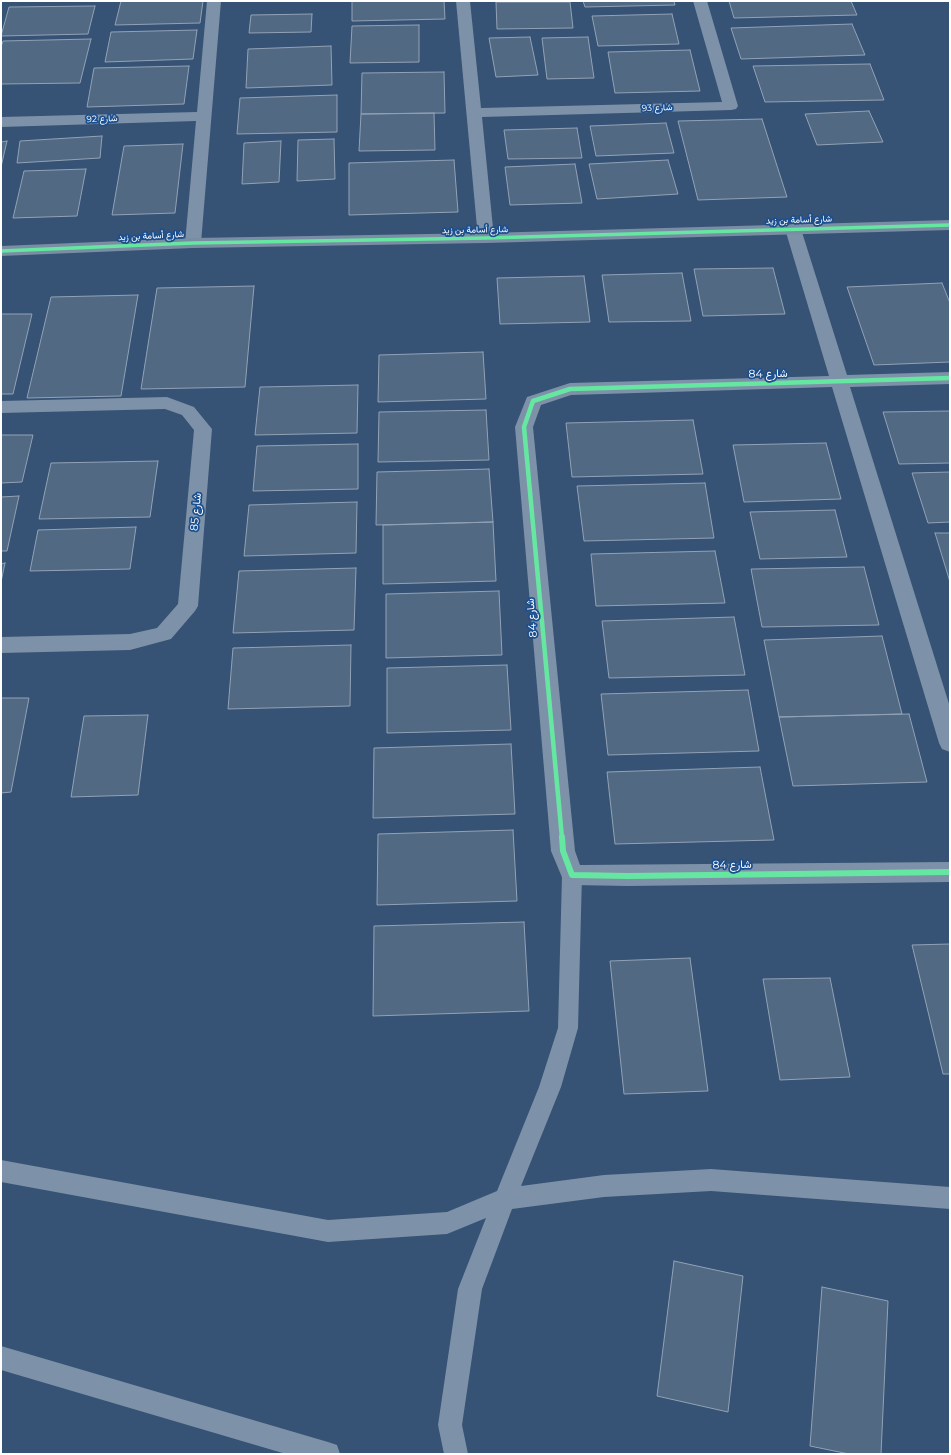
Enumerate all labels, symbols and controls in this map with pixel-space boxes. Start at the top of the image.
street label: شارع 93 [641,102,673,114]
street label: شارع 92 [86,113,118,125]
street label: شارع أسامة بن زيد [766,213,832,227]
street label: شارع أسامة بن زيد [442,224,508,236]
street label: شارع أسامة بن زيد [118,229,184,243]
street label: شارع 84 [748,367,788,381]
street label: شارع 85 [188,492,204,532]
street label: شارع 84 [524,598,540,638]
street label: شارع 84 [712,858,752,872]

